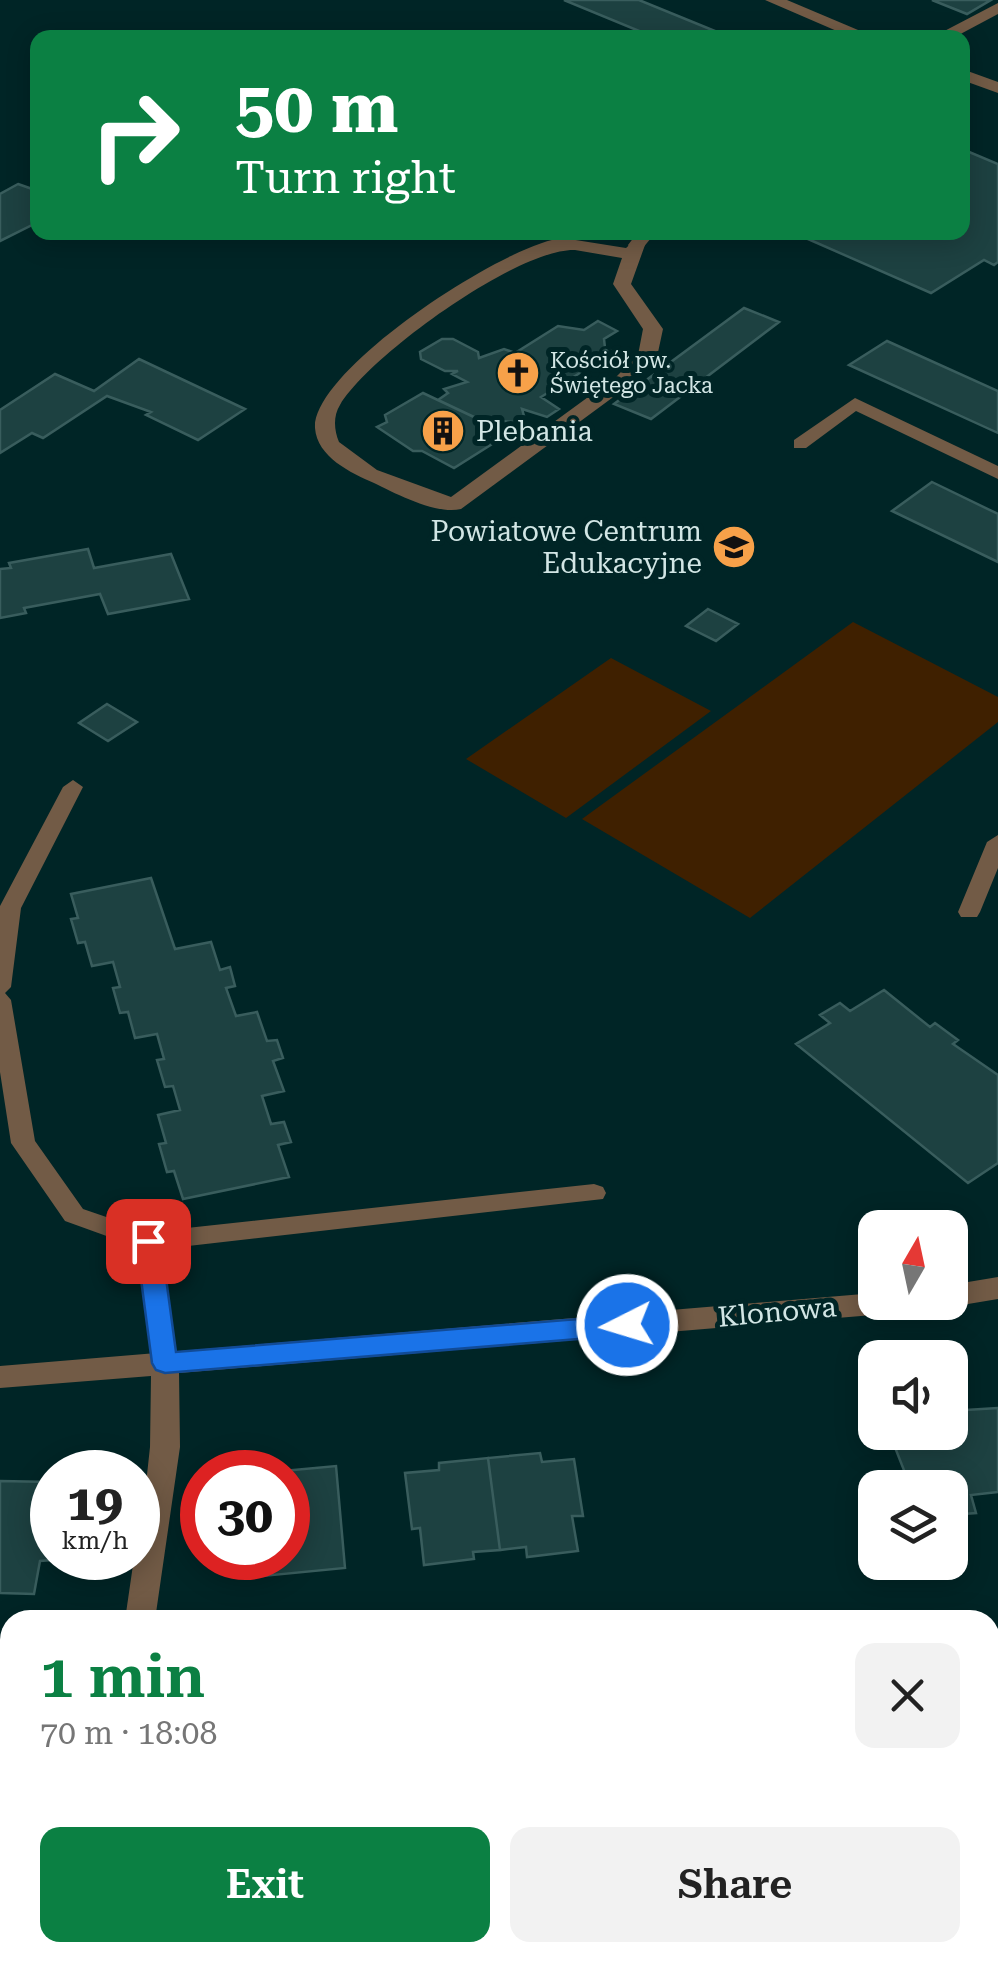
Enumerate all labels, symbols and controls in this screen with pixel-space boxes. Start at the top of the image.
text: 50 m [235,67,399,149]
icon: right [70,70,200,200]
text: Turn right [235,151,456,204]
place label: Kościół pw. Świętego Jacka [550,348,713,398]
church icon: Kościół pw. Świętego Jacka [495,350,541,396]
building icon: Plebania [420,408,466,454]
place label: Plebania [476,415,593,448]
place label: Powiatowe Centrum Edukacyjne [431,515,702,580]
school or university icon: Powiatowe Centrum Edukacyjne [711,524,757,570]
pin [106,1199,191,1284]
north arrow [858,1210,968,1320]
map controls [858,1210,968,1580]
icon: arrive [121,1214,176,1269]
position arrow [575,1273,679,1377]
street label: Klonowa [716,1290,838,1334]
button: sound [858,1340,968,1450]
speed limit sign: 30 [180,1450,310,1580]
button: layers [858,1470,968,1580]
text: 19 [67,1474,123,1532]
text: km/h [62,1526,128,1555]
text: 1 min [40,1641,205,1712]
button: close [855,1643,960,1748]
text: 70 m · 18:08 [40,1714,217,1752]
button: Exit [40,1827,490,1942]
button: Share [510,1827,960,1942]

